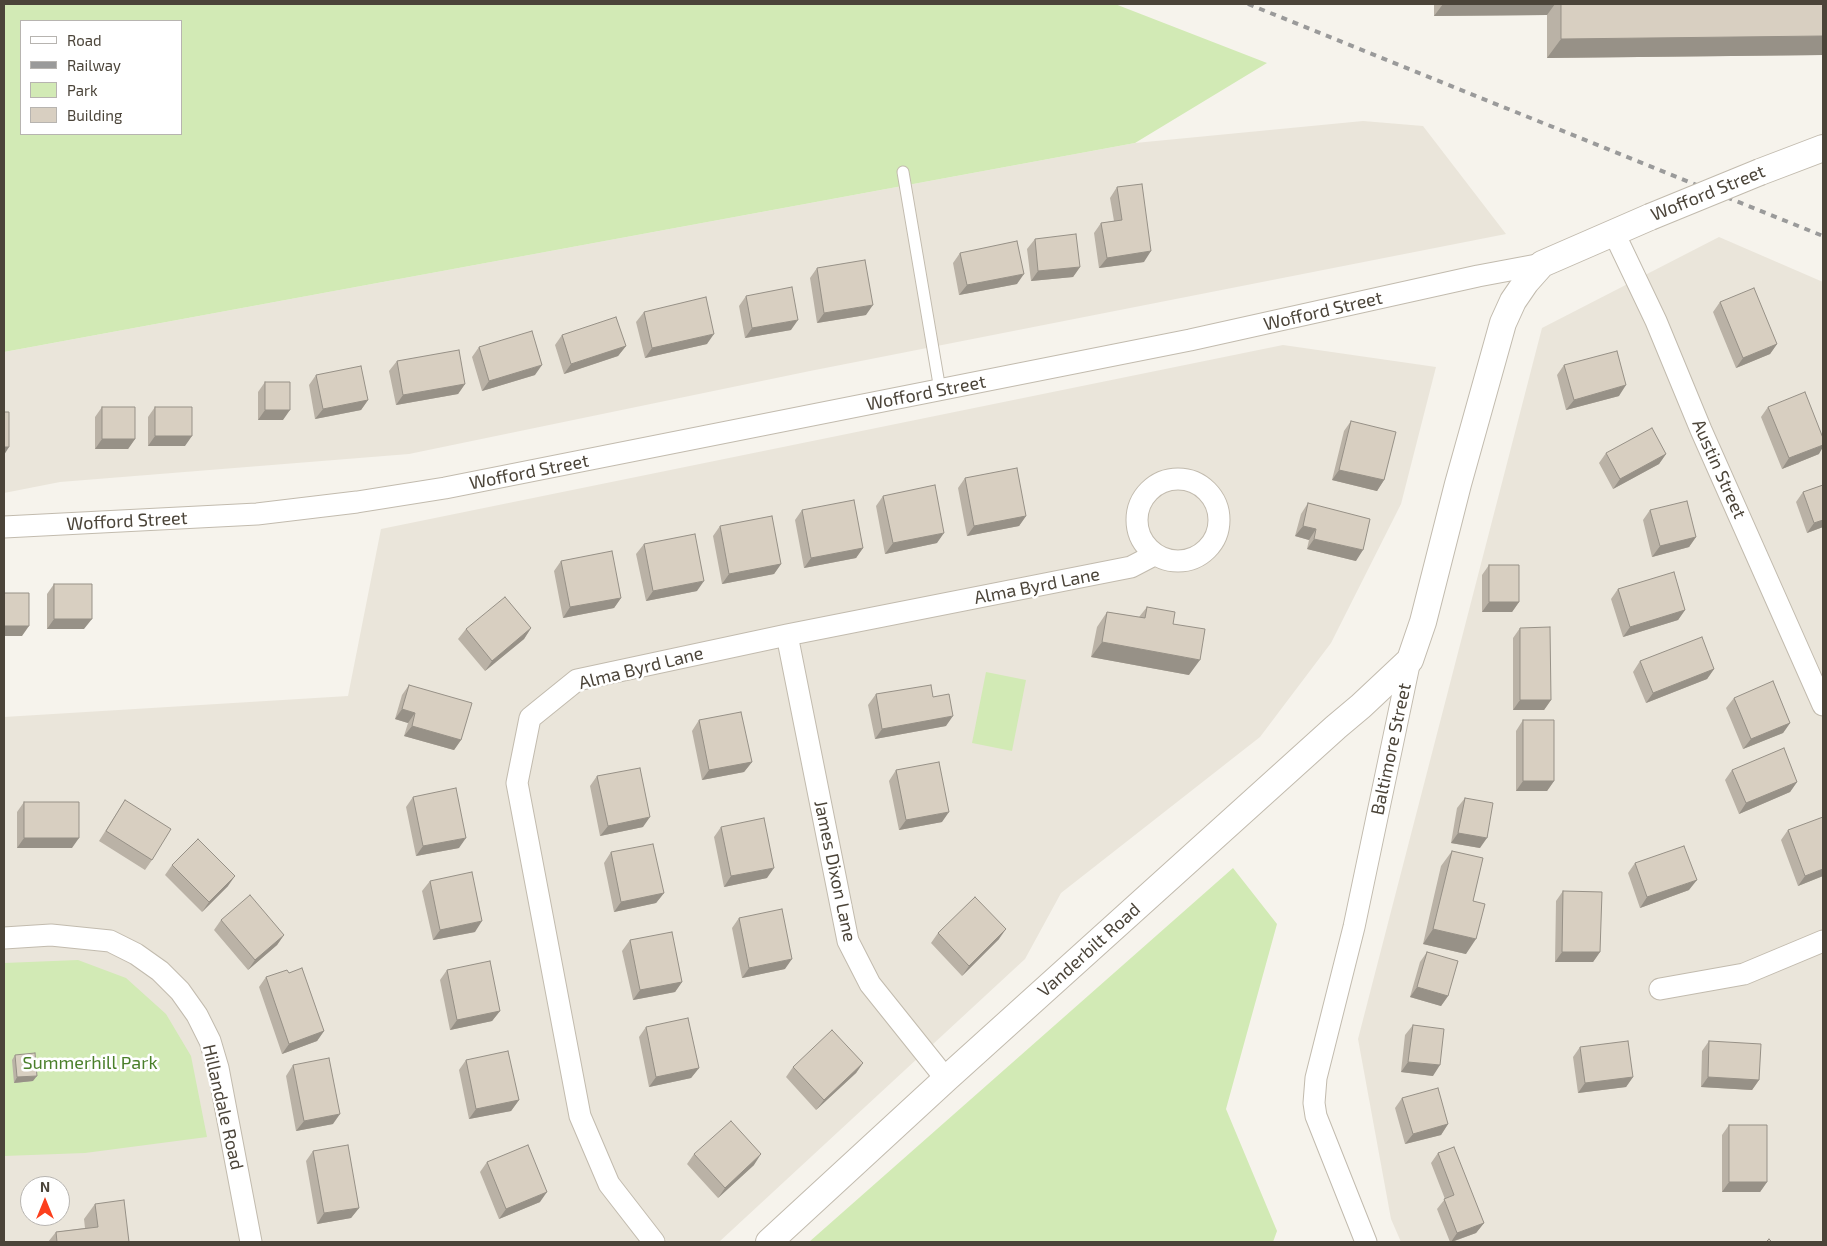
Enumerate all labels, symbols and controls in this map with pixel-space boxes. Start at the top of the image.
legend [20,20,182,135]
text: Road [67,31,102,49]
text: Railway [67,56,121,74]
text: Park [67,81,98,99]
text: Building [67,106,122,124]
street label: Wofford Street [1648,160,1768,226]
street label: Wofford Street [1262,287,1384,335]
street label: Wofford Street [864,371,988,415]
street label: Austin Street [1687,416,1751,522]
street label: Wofford Street [467,450,591,494]
street label: Wofford Street [66,507,188,535]
street label: Alma Byrd Lane [972,563,1102,609]
street label: Alma Byrd Lane [577,642,705,694]
street label: Baltimore Street [1366,681,1416,817]
street label: James Dixon Lane [809,798,861,944]
street label: Vanderbilt Road [1033,898,1145,1002]
street label: Hillandale Road [198,1042,248,1172]
park label: Summerhill Park [22,1052,158,1074]
north arrow [20,1176,70,1226]
text: N [40,1178,50,1195]

